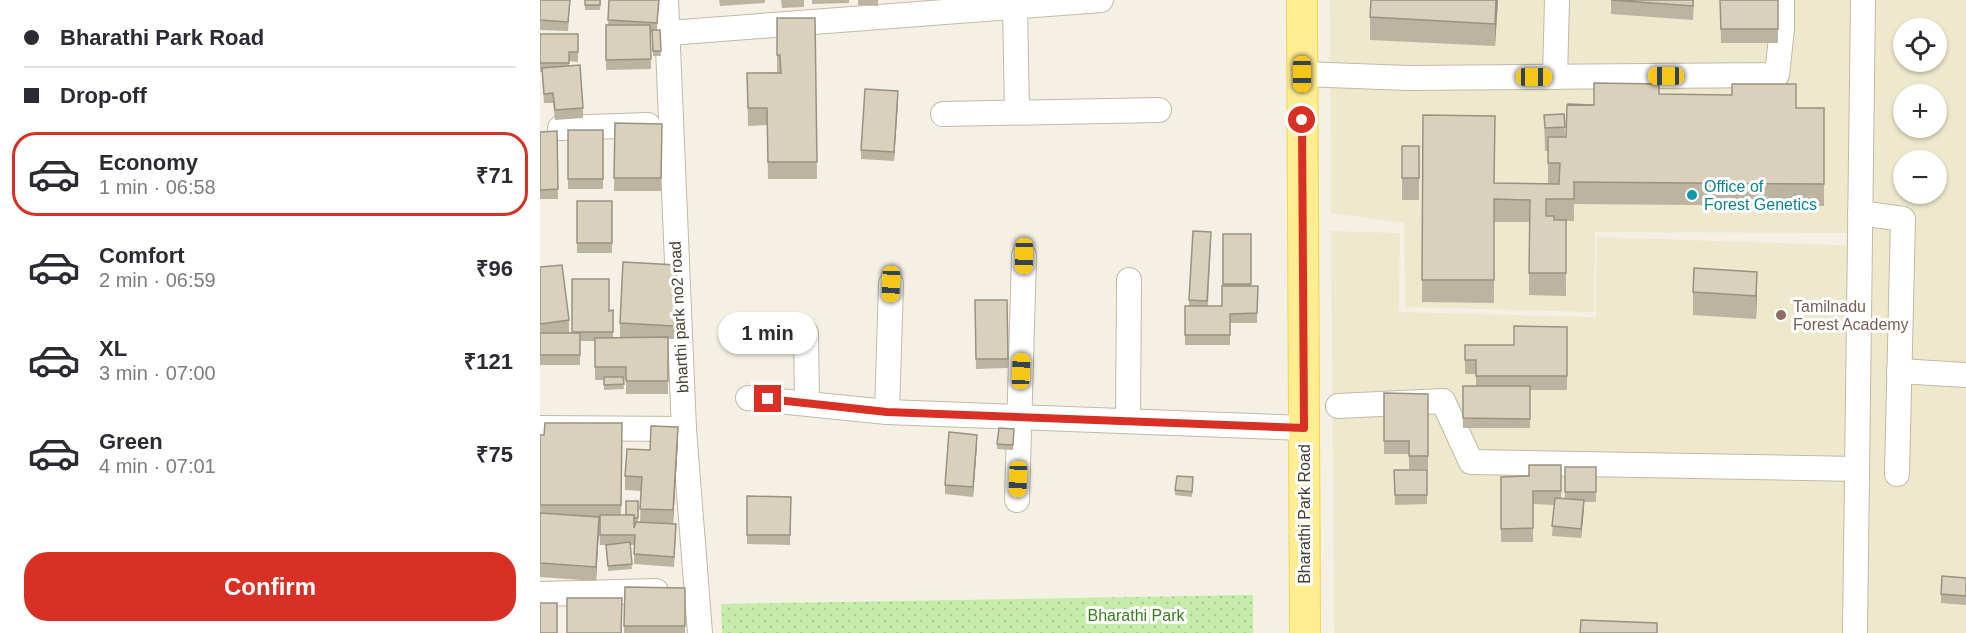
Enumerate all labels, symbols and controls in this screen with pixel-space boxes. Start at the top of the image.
map controls [1893,18,1947,204]
button: locate [1893,18,1947,72]
text: Bharathi Park Road [60,25,264,50]
car [1293,56,1311,92]
car [1648,67,1684,85]
car [1516,68,1552,86]
text: Drop-off [60,83,147,108]
button: + [1893,84,1947,138]
route start [1288,106,1315,133]
icon: car [27,147,81,201]
text: Economy [99,150,198,175]
button: − [1893,150,1947,204]
text: ₹71 [476,163,513,188]
text: 1 min · 06:58 [99,176,216,198]
place label: Office of Forest Genetics [1704,178,1817,213]
marker: Office of Forest Genetics [1685,188,1699,202]
car [1015,238,1033,274]
icon: car [27,240,81,294]
street label: bharthi park no2 road [667,241,691,393]
text: Comfort [99,243,185,268]
text: ₹96 [476,256,513,281]
car [881,266,901,302]
text: 2 min · 06:59 [99,269,216,291]
place label: Tamilnadu Forest Academy [1793,298,1909,333]
marker: Tamilnadu Forest Academy [1774,308,1788,322]
callout: 1 min [718,312,818,354]
text: 1 min [741,322,794,344]
icon: car [27,333,81,387]
text: XL [99,336,127,361]
text: ₹121 [464,349,513,374]
car [1011,353,1031,389]
text: 3 min · 07:00 [99,362,216,384]
route end [754,385,781,412]
icon: car [27,426,81,480]
text: Green [99,429,163,454]
text: ₹75 [476,442,513,467]
street label: Bharathi Park Road [1296,444,1313,584]
text: 4 min · 07:01 [99,455,216,477]
car [1008,461,1028,497]
button: Confirm [24,552,516,621]
park label: Bharathi Park [1088,607,1185,624]

